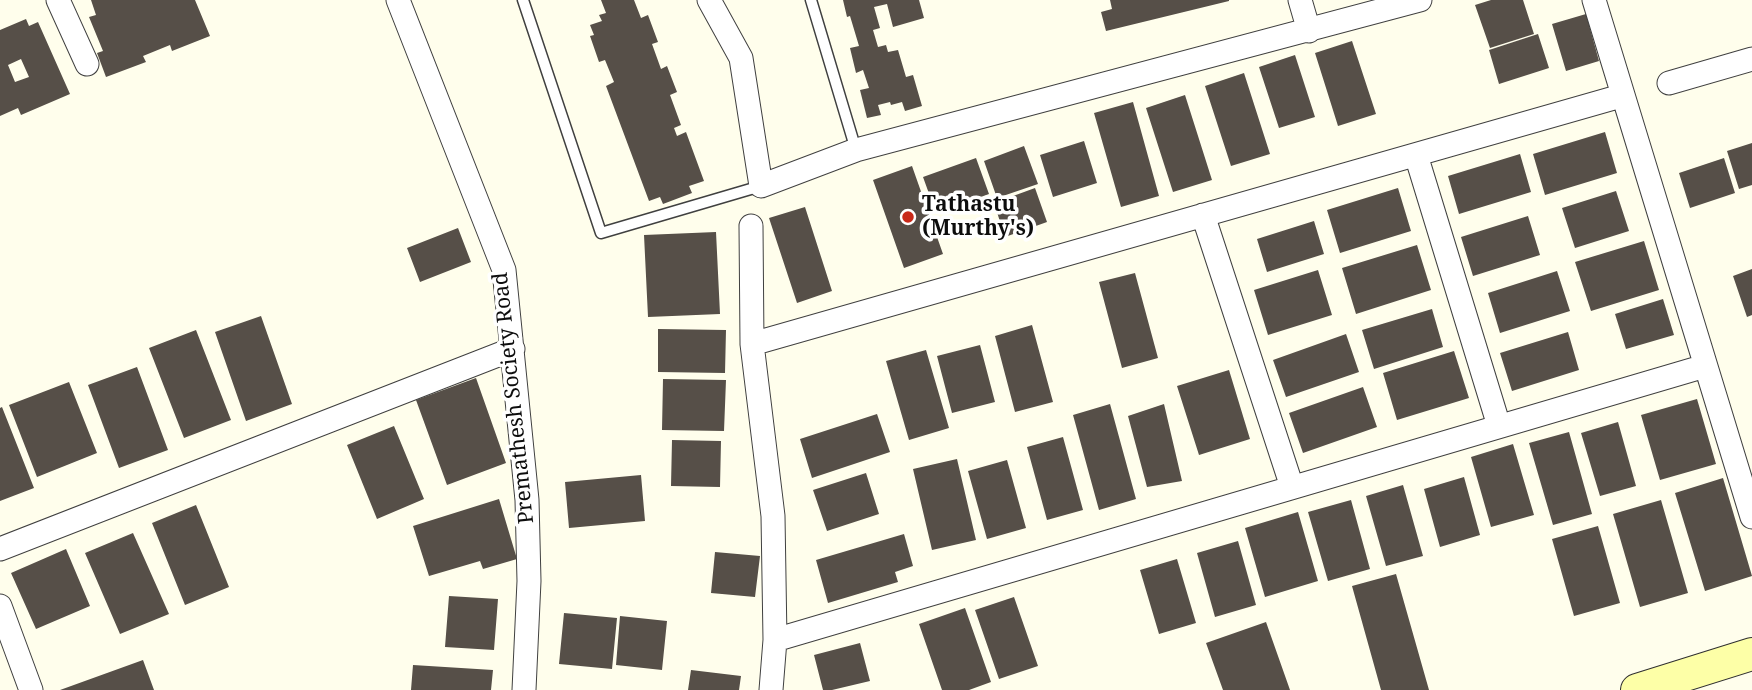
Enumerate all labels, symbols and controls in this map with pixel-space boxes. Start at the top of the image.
place label: Tathastu (Murthy's) [922,192,1034,242]
marker: Tathastu (Murthy's) [900,209,916,225]
street label: Premathesh Society Road [488,271,540,525]

